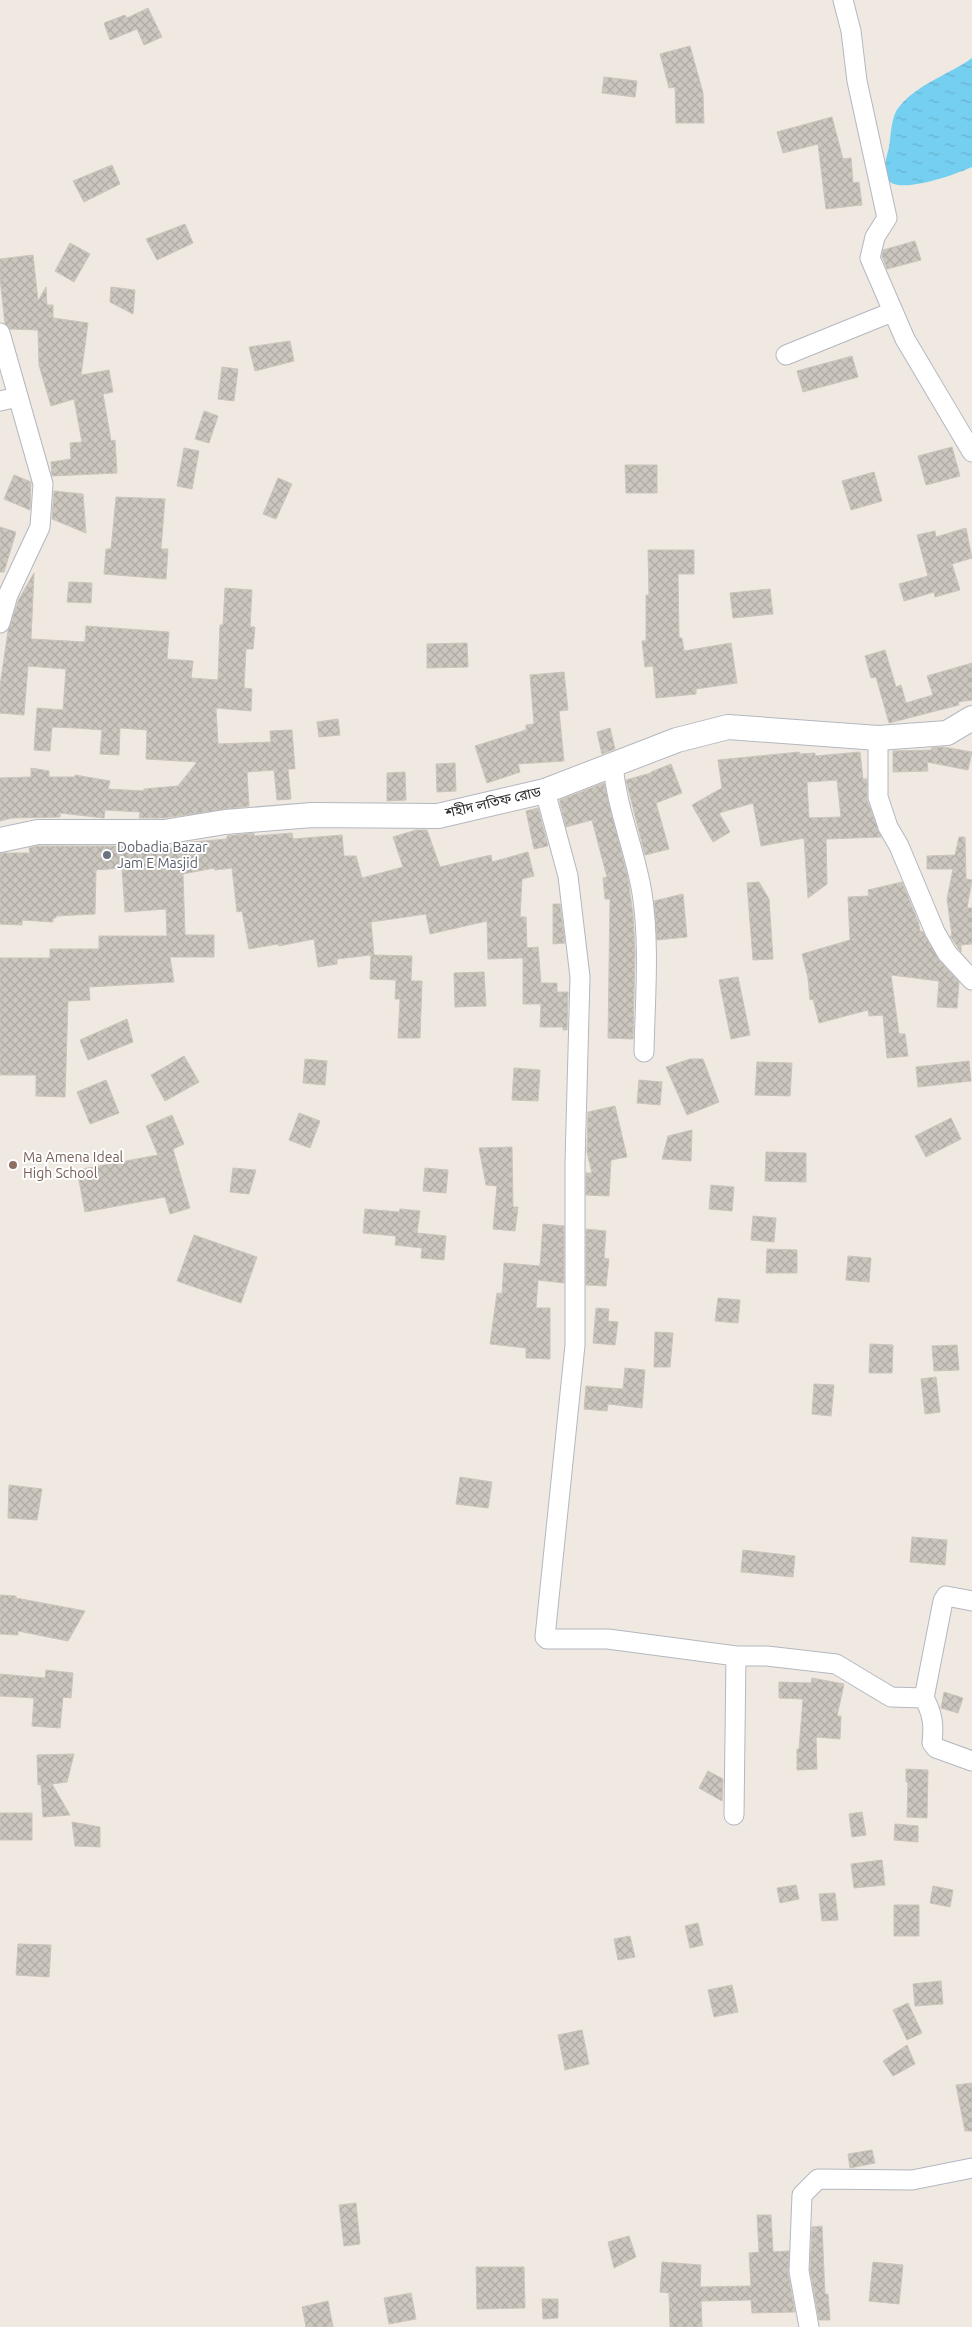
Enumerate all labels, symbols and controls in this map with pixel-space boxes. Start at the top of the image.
street label: শহীদ লতিফ রোড [443,783,543,821]
place label: Dobadia Bazar Jam E Masjid [117,839,208,871]
marker: Dobadia Bazar Jam E Masjid [101,849,113,861]
place label: Ma Amena Ideal High School [23,1149,124,1181]
marker: Ma Amena Ideal High School [7,1159,19,1171]

